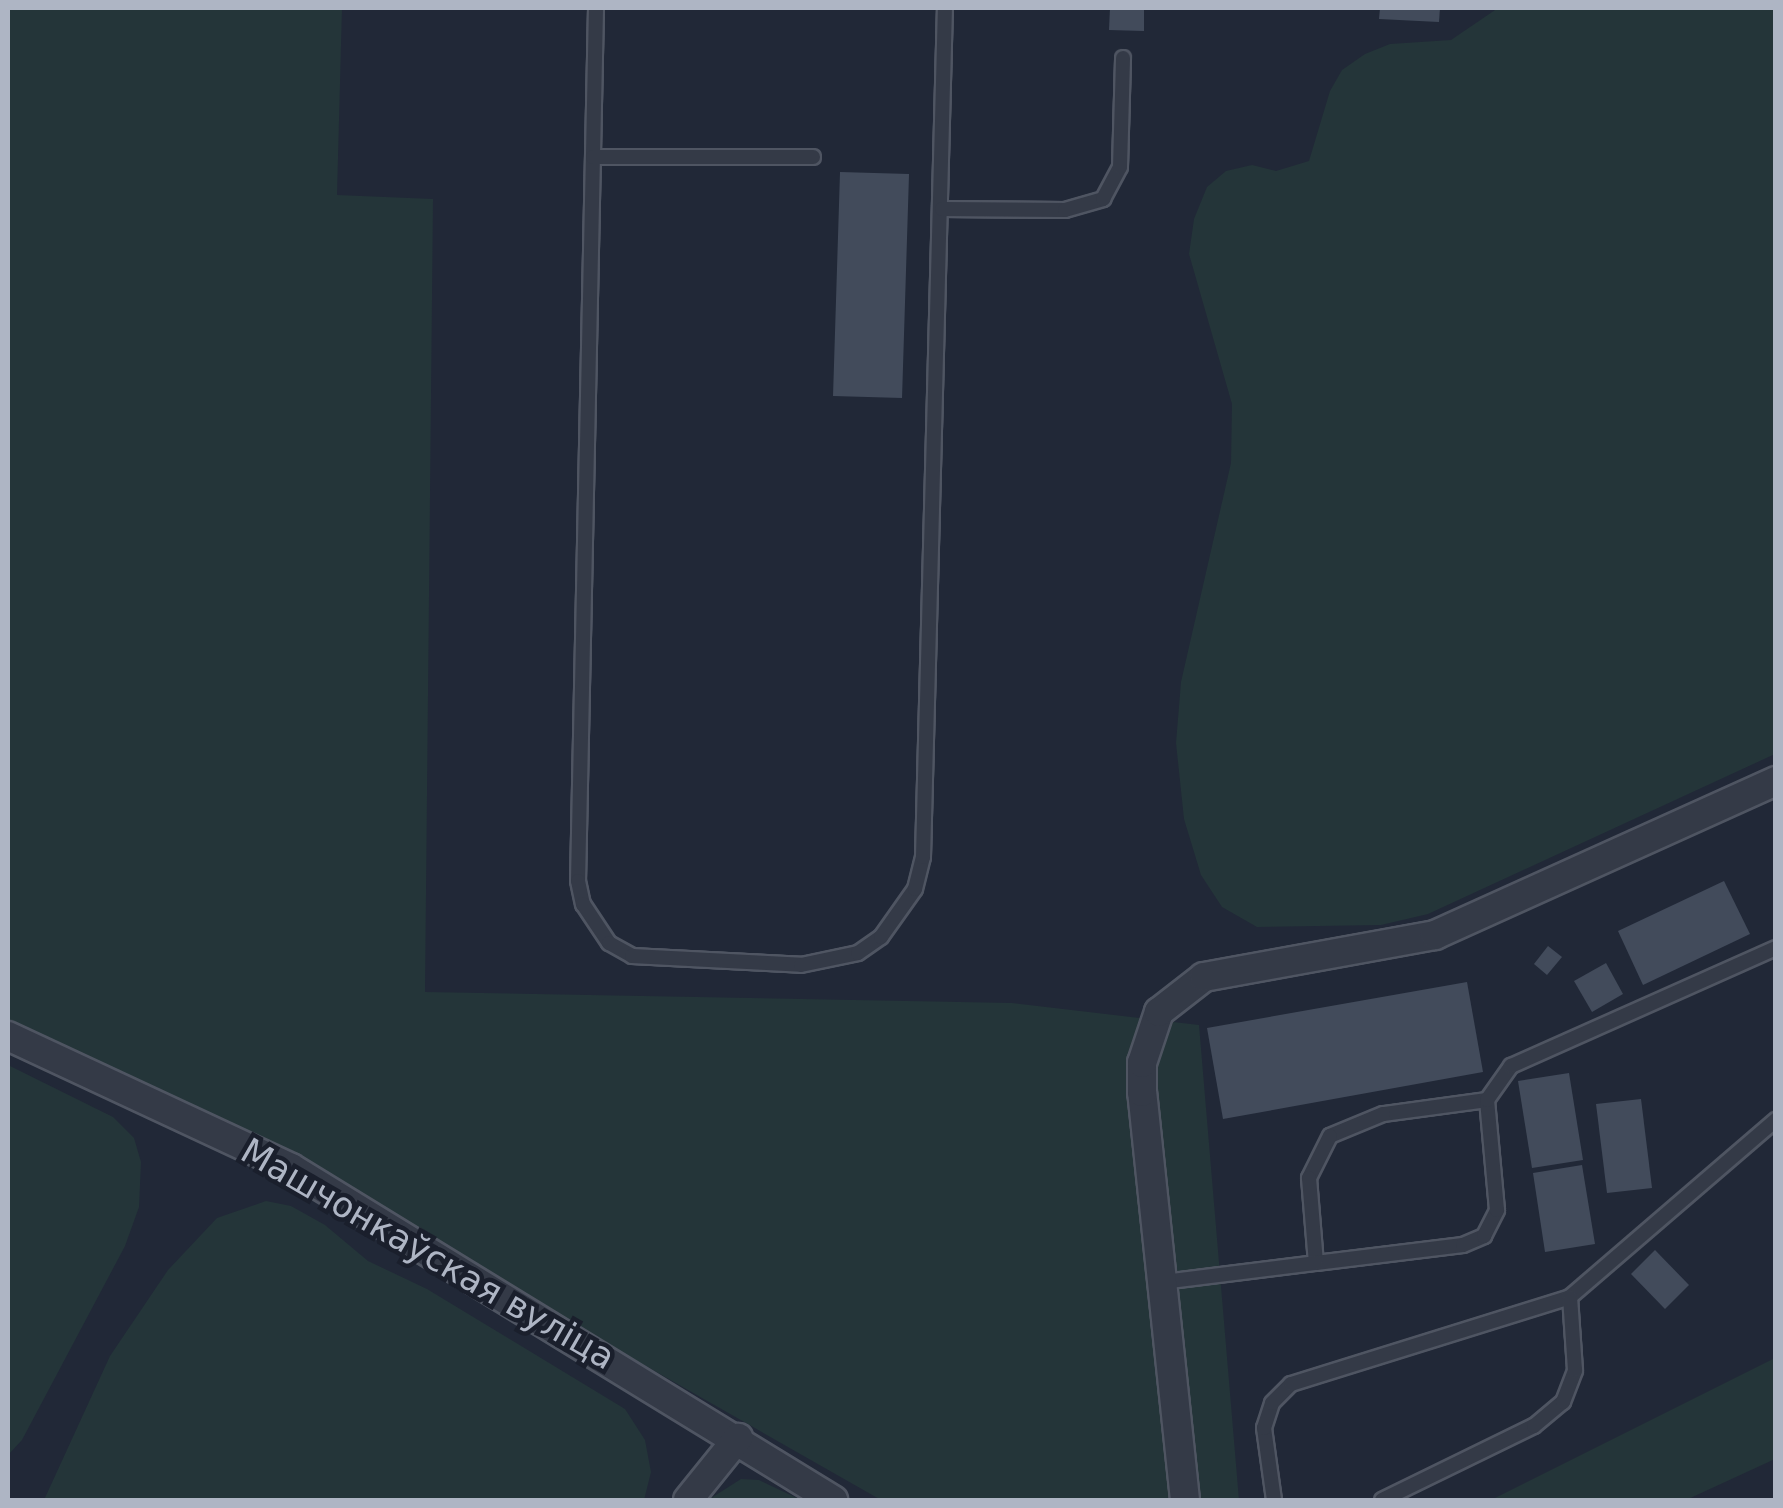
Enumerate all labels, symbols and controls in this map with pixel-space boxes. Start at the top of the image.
street label: Машчонкаўская вуліца [234,1130,622,1378]

